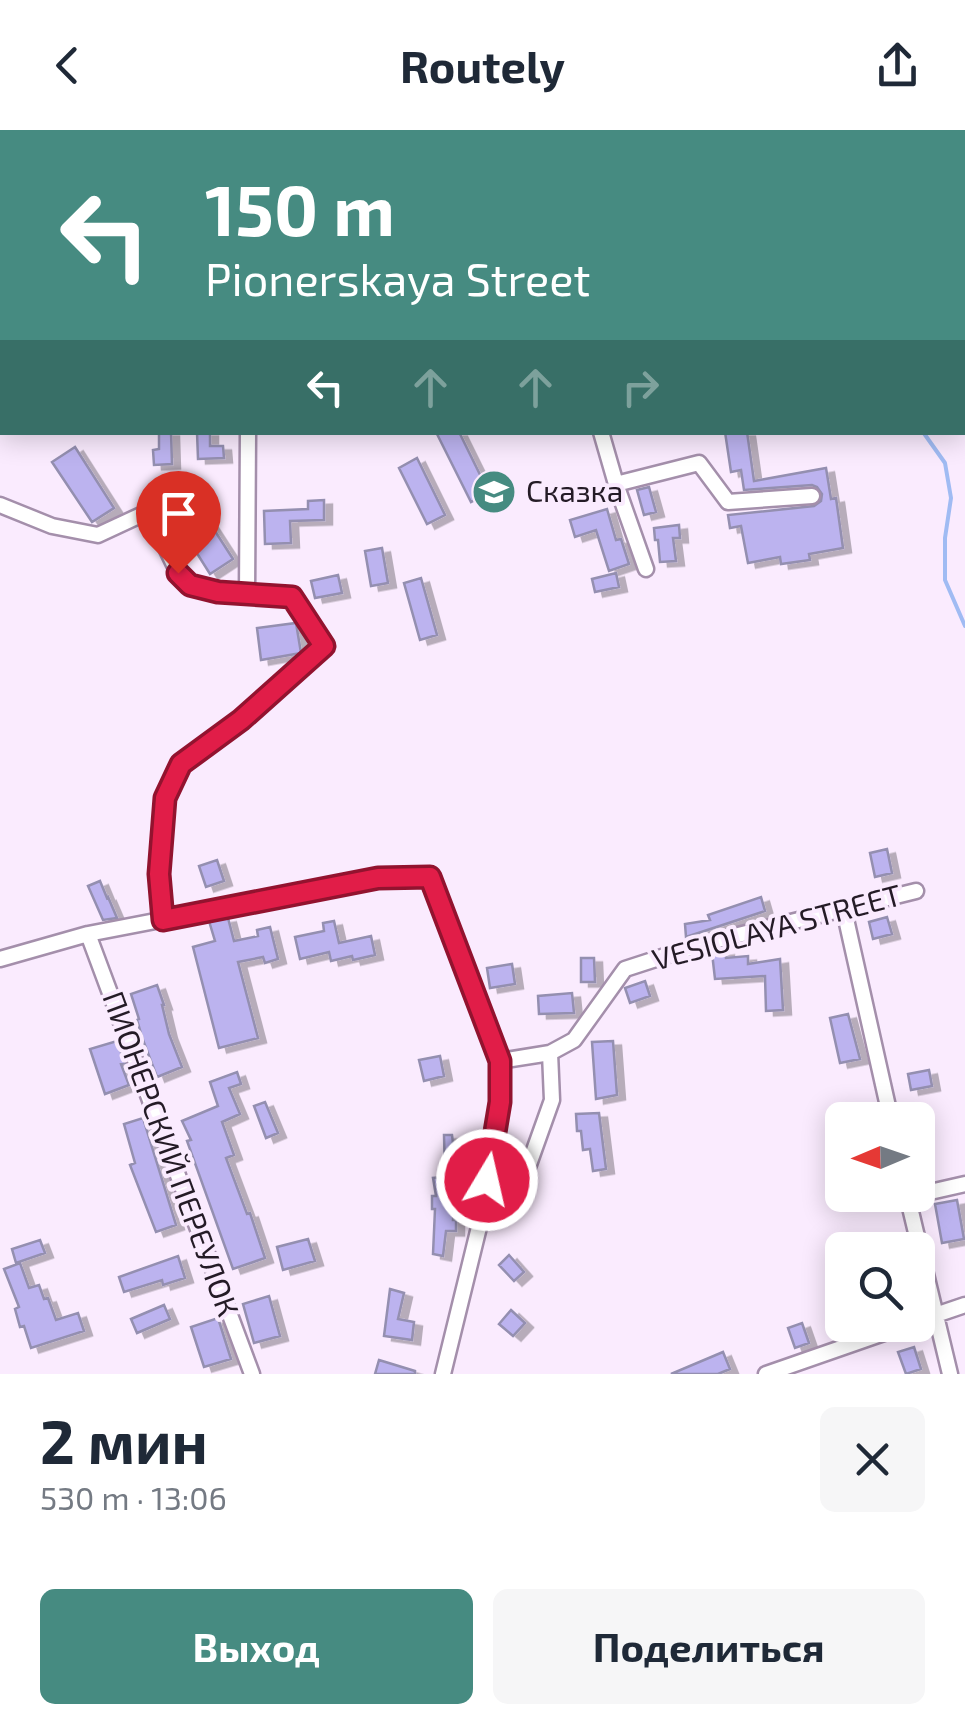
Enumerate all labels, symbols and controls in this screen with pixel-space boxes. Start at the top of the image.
icon: back [40,38,95,93]
text: Routely [400,38,565,92]
icon: share [870,38,925,93]
text: 150 m [205,166,395,250]
icon: left [40,170,170,300]
text: Pionerskaya Street [205,251,590,305]
icon: left [298,360,353,415]
icon: ahead [403,360,458,415]
icon: ahead [508,360,563,415]
icon: right [613,360,668,415]
school or university icon: Сказка [471,469,517,515]
pin [136,471,221,574]
place label: Сказка [526,472,623,508]
icon: arrive [151,486,206,541]
street label: VESIOLAYA STREET [648,876,905,977]
street label: ПИОНЕРСКИЙ ПЕРЕУЛОК [96,986,247,1321]
north arrow [825,1102,935,1212]
map controls [825,1102,935,1342]
position arrow [435,1128,539,1232]
button: search [825,1232,935,1342]
text: 2 мин [40,1404,208,1476]
button: close [820,1407,925,1512]
text: 530 m · 13:06 [40,1478,227,1516]
button: Выход [40,1589,473,1704]
button: Поделиться [493,1589,925,1704]

